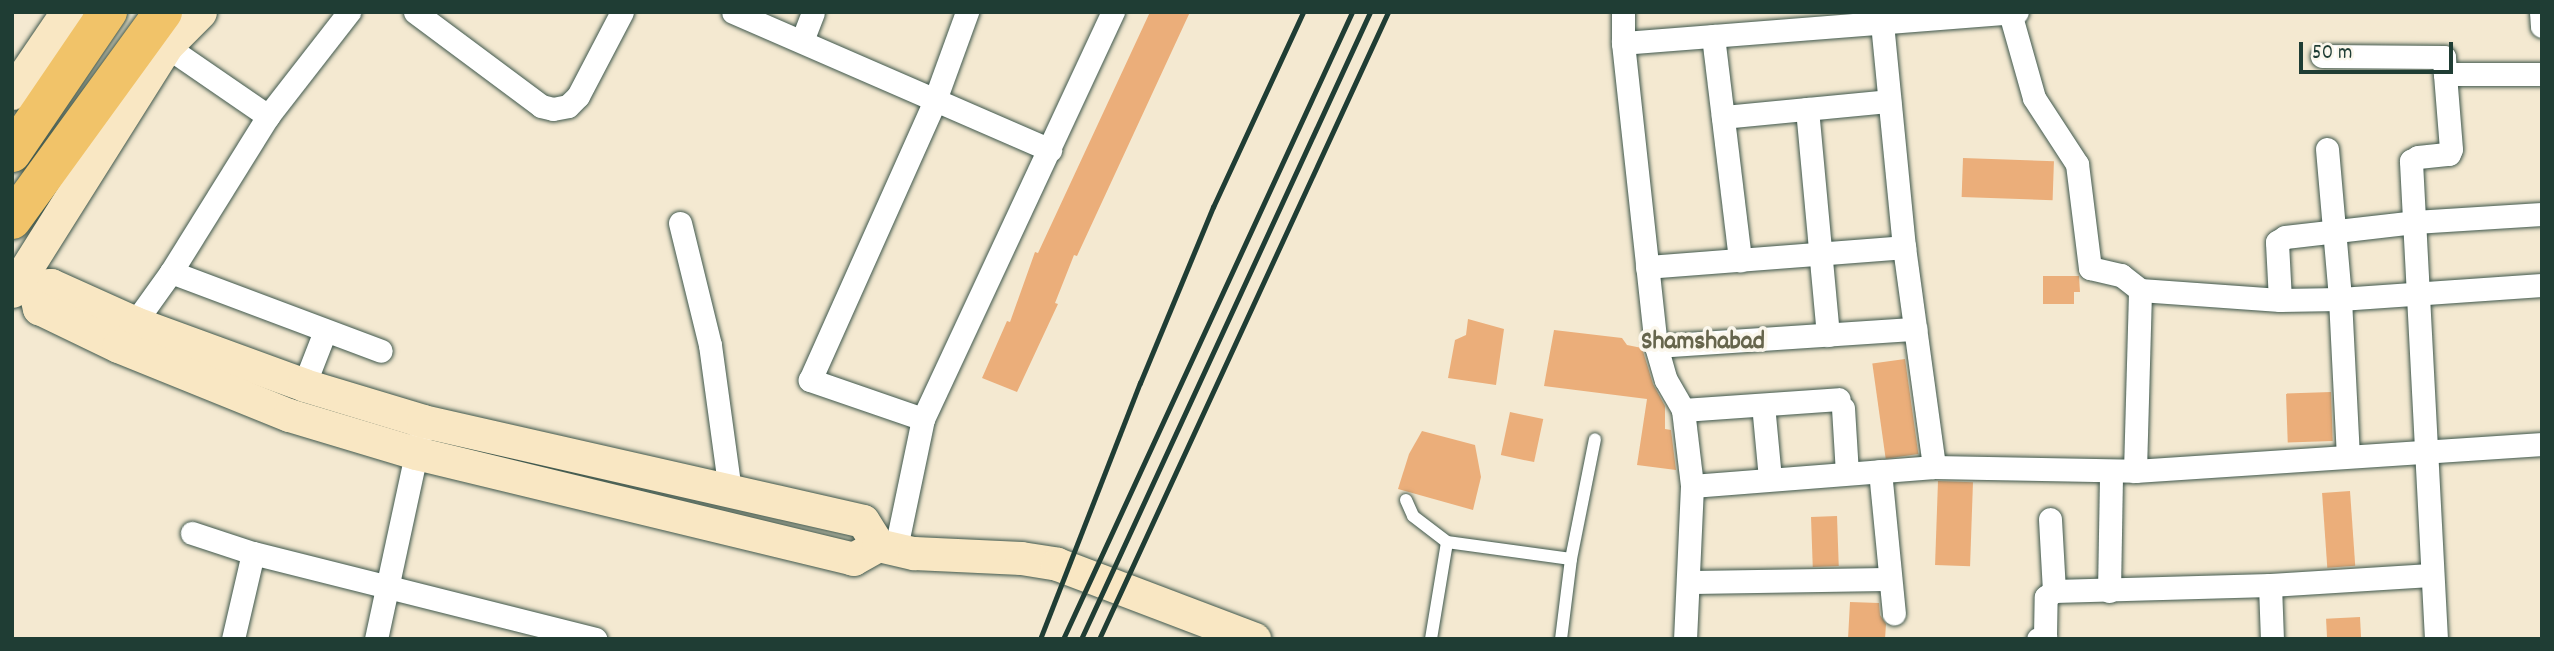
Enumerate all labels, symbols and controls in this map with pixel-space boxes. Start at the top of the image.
scale bar [2302,28,2456,72]
text: 50 m [2312,39,2352,69]
district label: Shamshabad [1641,327,1765,359]

